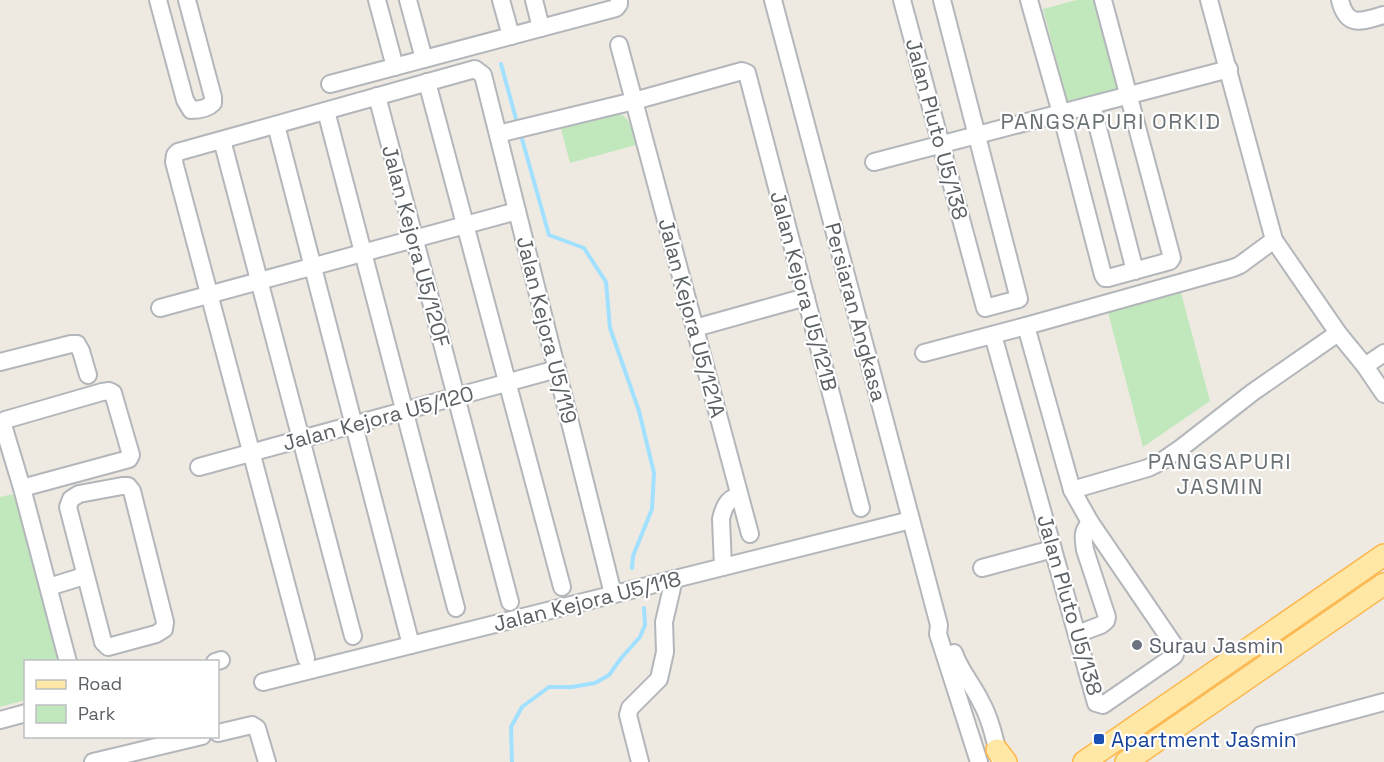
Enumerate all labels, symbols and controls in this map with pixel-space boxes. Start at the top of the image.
street label: Jalan Pluto U5/138 [900,35,974,223]
district label: PANGSAPURI ORKID [1001,107,1222,135]
street label: Jalan Kejora U5/120F [376,142,456,350]
street label: Jalan Kejora U5/121B [764,188,844,394]
street label: Jalan Kejora U5/121A [652,215,732,421]
street label: Persiaran Angkasa [819,220,893,404]
street label: Jalan Kejora U5/119 [511,233,583,427]
street label: Jalan Kejora U5/120 [279,379,477,457]
district label: PANGSAPURI JASMIN [1148,447,1292,500]
street label: Jalan Pluto U5/138 [1031,512,1109,698]
street label: Jalan Kejora U5/118 [490,565,684,637]
place label: Surau Jasmin [1149,632,1283,659]
marker: Surau Jasmin [1130,638,1144,652]
legend [24,660,219,738]
text: Road [78,672,122,695]
text: Park [78,702,116,725]
place label: Apartment Jasmin [1111,726,1297,753]
marker: Apartment Jasmin [1092,732,1106,746]

